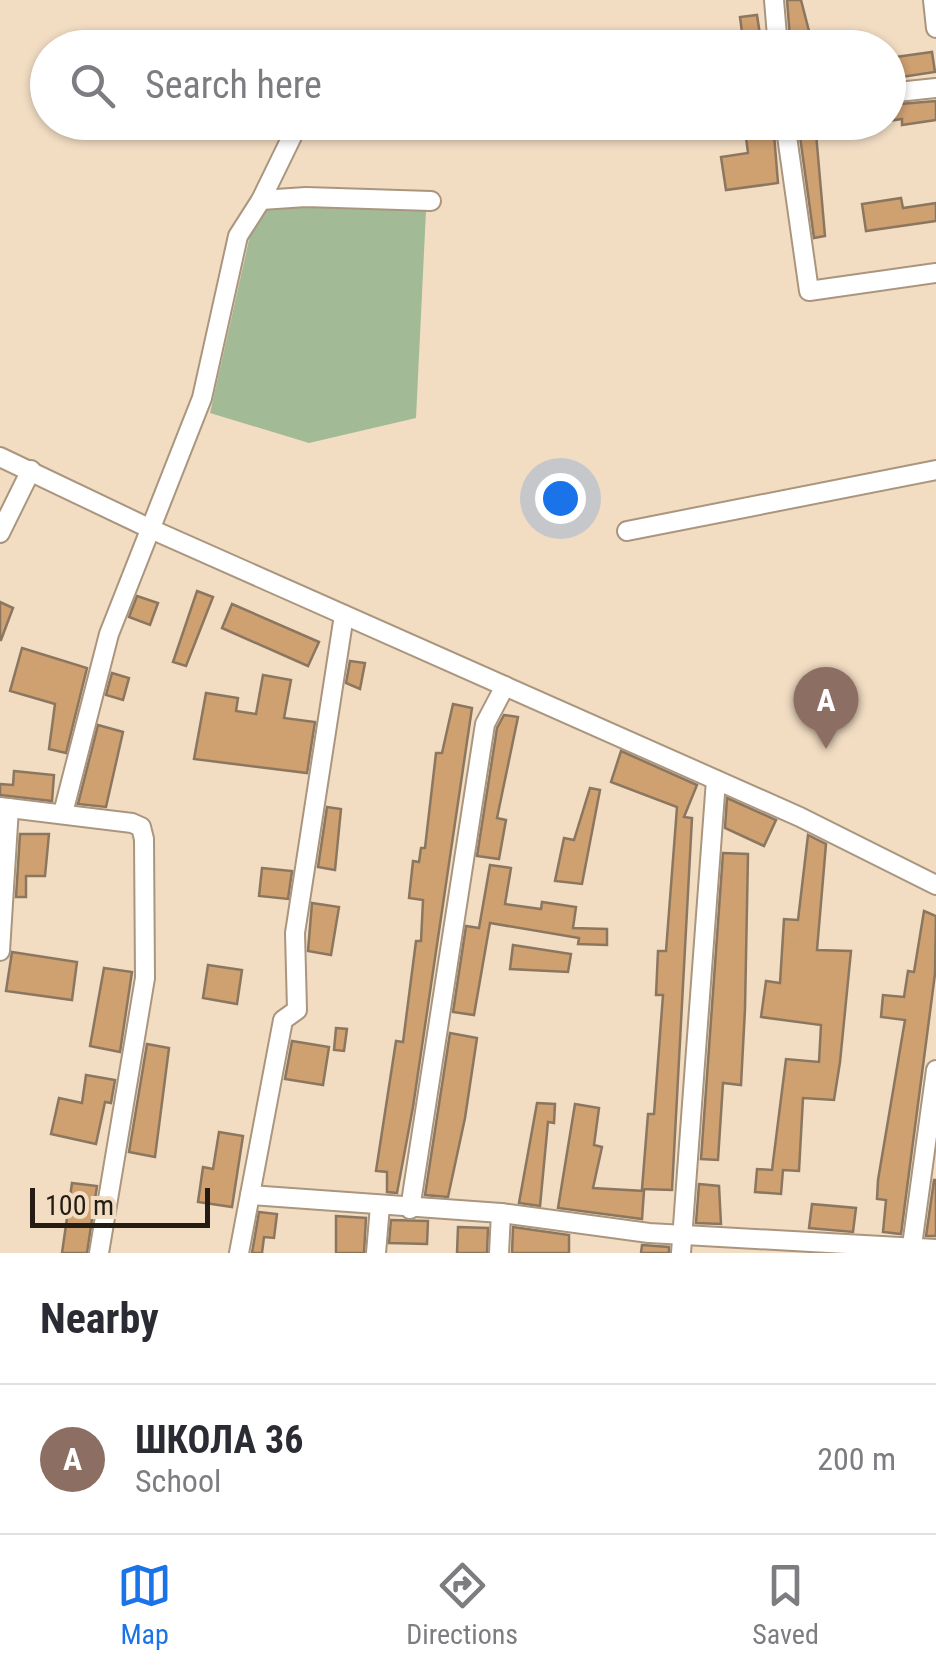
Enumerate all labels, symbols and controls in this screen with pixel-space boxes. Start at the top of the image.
search box [30,30,906,140]
icon: search [65,58,120,113]
text: Search here [145,63,322,107]
your location [535,473,586,524]
pin: A [794,666,858,749]
scale bar [30,1183,210,1228]
text: 100 m [45,1189,114,1222]
text: Nearby [40,1294,159,1343]
text: ШКОЛА 36 [135,1418,303,1462]
text: A [63,1440,82,1478]
text: 200 m [817,1440,896,1478]
text: School [135,1462,221,1500]
tab: Map [117,1558,172,1651]
tab: Directions [406,1558,518,1651]
tab: Saved [752,1558,819,1651]

